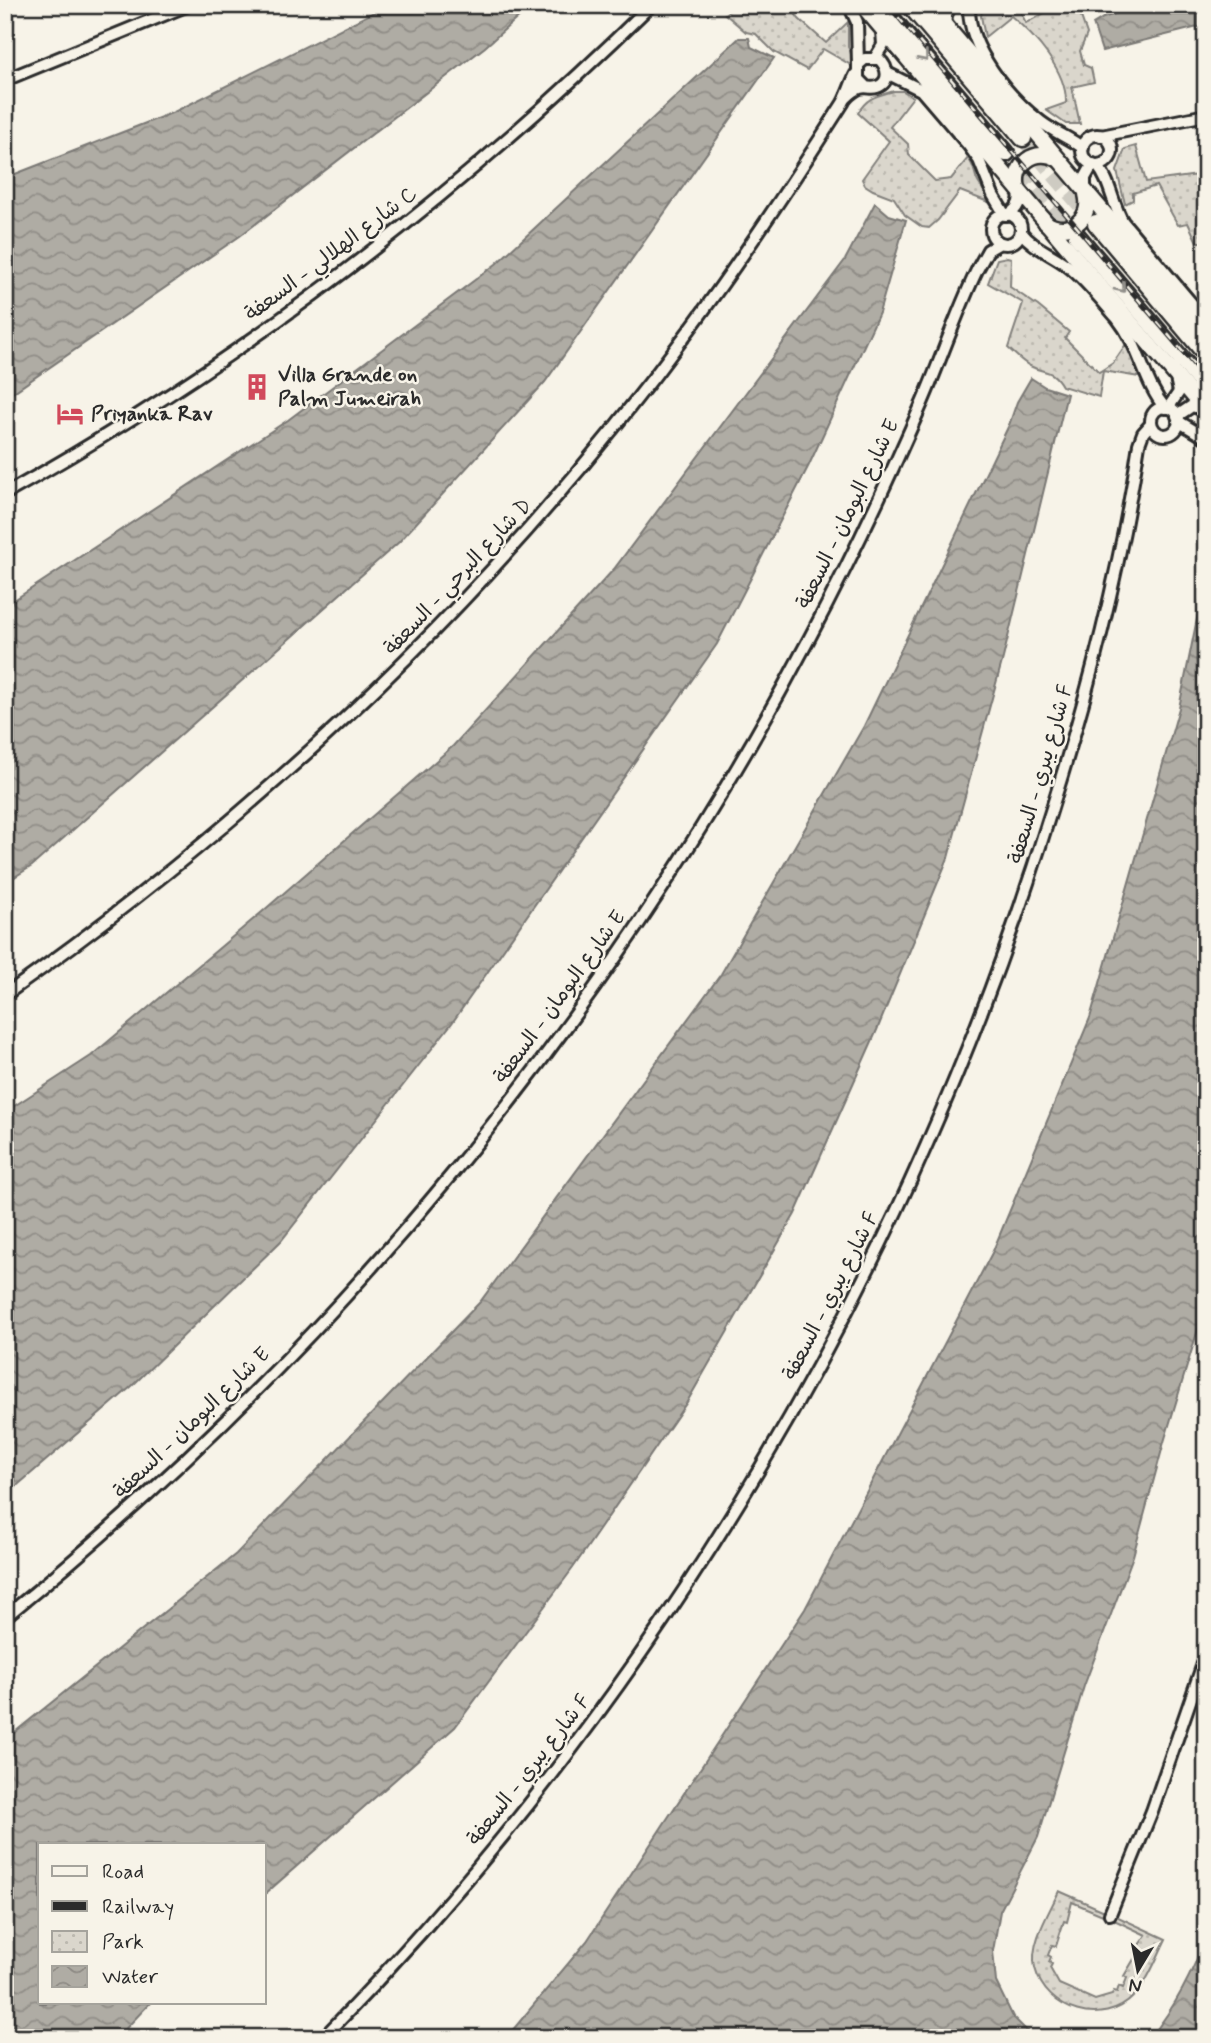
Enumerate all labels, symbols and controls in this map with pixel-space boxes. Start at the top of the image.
one-way arrow [916,49,928,62]
street label: شارع الهلالي - السعفة C [239,180,425,331]
one-way arrow [1113,280,1125,293]
place label: Villa Grande on Palm Jumeirah [278,361,421,413]
building icon: Villa Grande on Palm Jumeirah [242,372,272,402]
hotel icon: Priyanka Rav [55,399,85,429]
place label: Priyanka Rav [91,400,213,428]
street label: شارع البومان - السعفة E [790,415,906,613]
street label: شارع البرحي - السعفة D [378,492,541,664]
street label: شارع يبري - السعفة F [1002,681,1080,867]
street label: شارع البومان - السعفة E [488,905,632,1089]
street label: شارع يبري - السعفة F [776,1207,886,1385]
street label: شارع البومان - السعفة E [108,1341,276,1505]
street label: شارع يبري - السعفة F [461,1688,597,1852]
legend [38,1843,266,2004]
text: Road [102,1858,144,1886]
text: Railway [102,1893,174,1921]
text: Park [102,1928,144,1956]
north arrow [1102,1934,1172,2004]
text: Water [102,1963,158,1991]
text: N [1127,1972,1144,1999]

